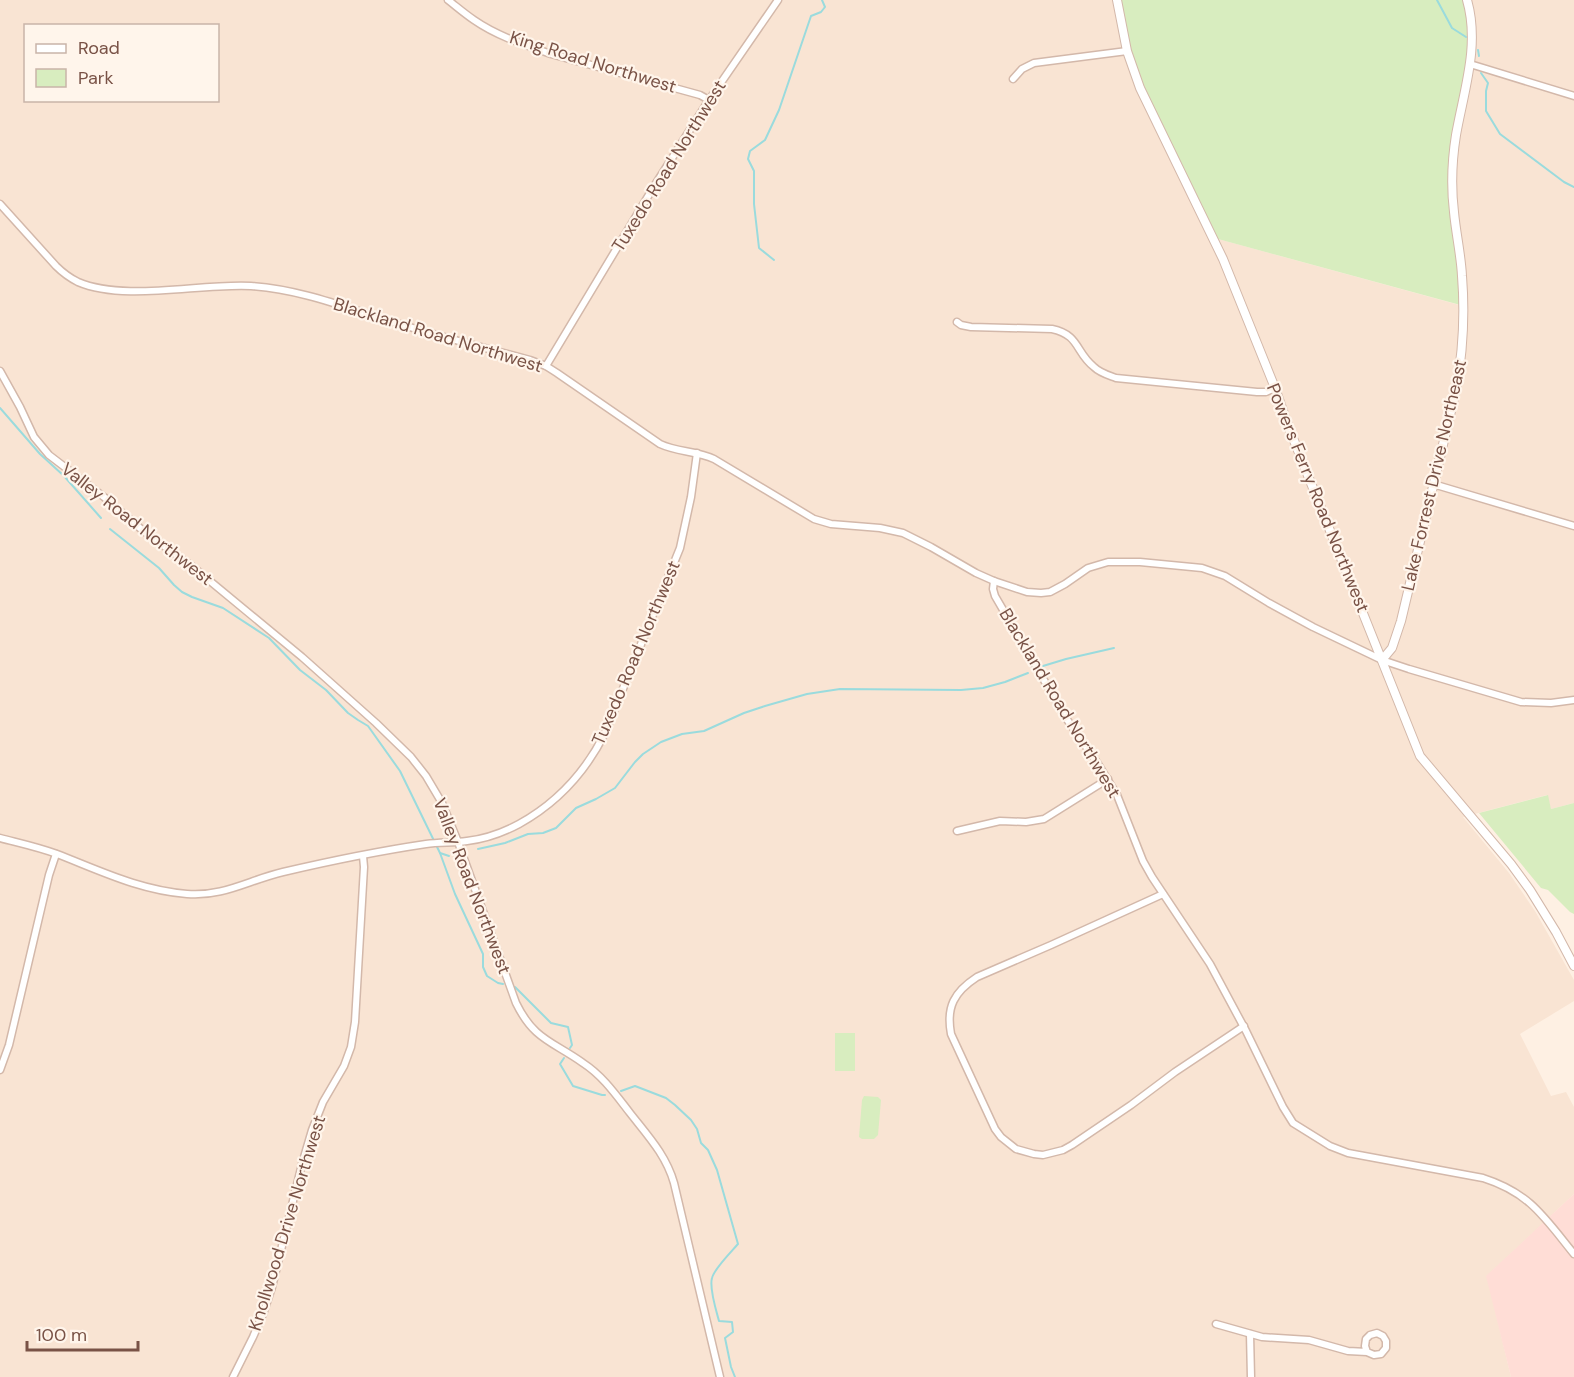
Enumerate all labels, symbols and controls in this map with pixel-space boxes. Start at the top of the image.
legend [24,24,219,102]
street label: King Road Northwest [507,25,679,99]
text: Road [78,36,120,60]
text: Park [78,66,114,90]
street label: Tuxedo Road Northwest [606,76,732,256]
street label: Blackland Road Northwest [331,292,545,378]
street label: Lake Forrest Drive Northeast [1396,357,1472,593]
street label: Powers Ferry Road Northwest [1261,380,1375,616]
street label: Valley Road Northwest [56,457,218,591]
street label: Tuxedo Road Northwest [586,557,686,749]
street label: Blackland Road Northwest [994,604,1126,802]
street label: Valley Road Northwest [427,795,517,977]
street label: Knollwood Drive Northwest [243,1112,331,1334]
scale bar [27,1314,138,1352]
text: 100 m [36,1323,87,1347]

